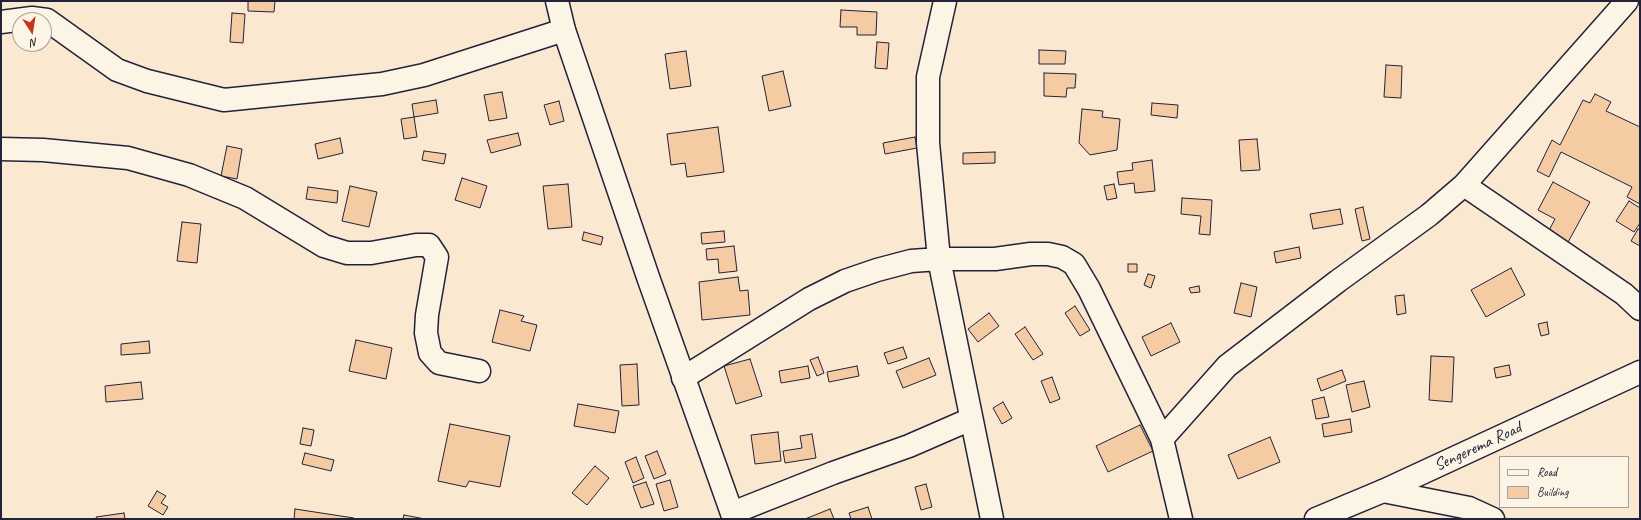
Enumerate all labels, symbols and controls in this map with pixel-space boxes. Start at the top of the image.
north arrow [12,12,52,52]
text: N [29,35,39,50]
street label: Sengerema Road [1431,418,1525,476]
legend [1499,456,1629,508]
text: Road [1537,464,1557,480]
text: Building [1537,484,1569,500]

